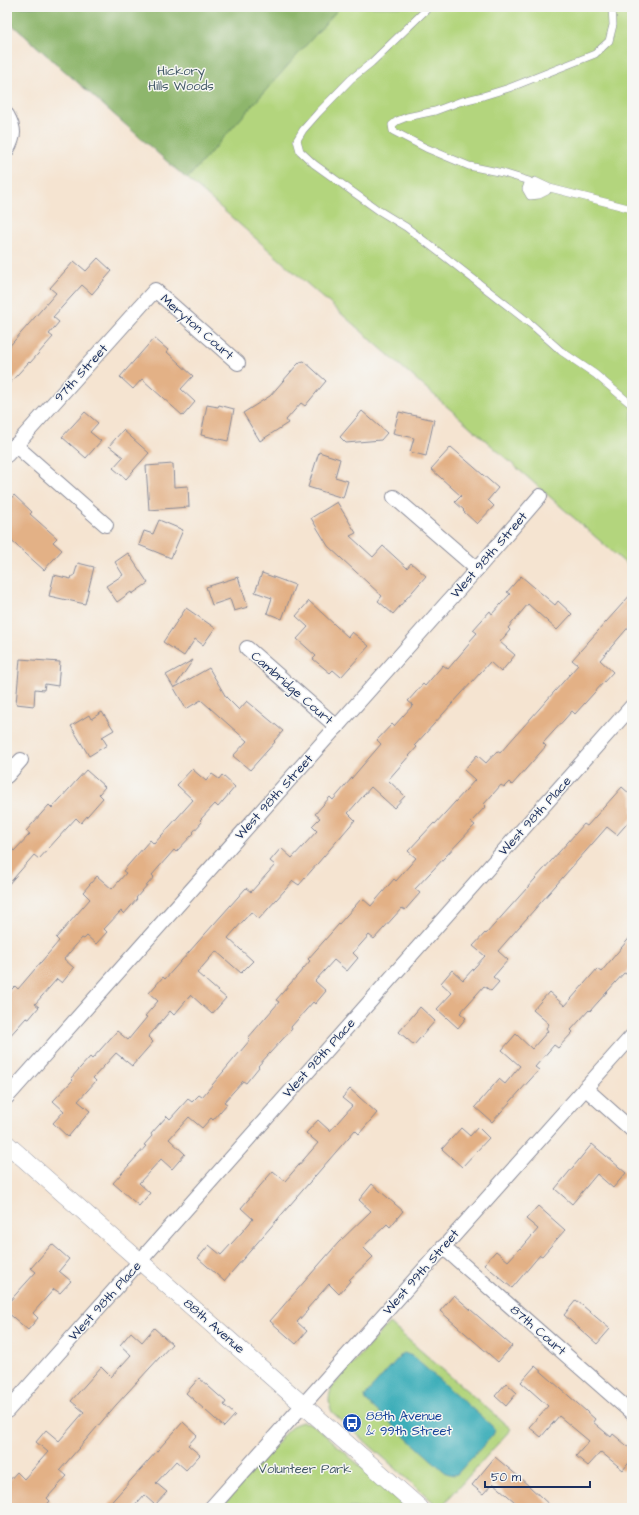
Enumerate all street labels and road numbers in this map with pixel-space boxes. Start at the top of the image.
street label: Meryton Court [156,290,238,365]
street label: 97th Street [50,340,112,406]
street label: West 98th Street [446,507,532,602]
street label: Cambridge Court [246,647,338,730]
street label: West 98th Street [231,750,318,844]
street label: West 98th Place [494,772,576,860]
street label: West 98th Place [278,1014,360,1102]
street label: West 99th Street [379,1225,464,1319]
street label: West 98th Place [64,1257,146,1345]
street label: 88th Avenue [179,1294,249,1358]
street label: 87th Court [506,1301,570,1360]

